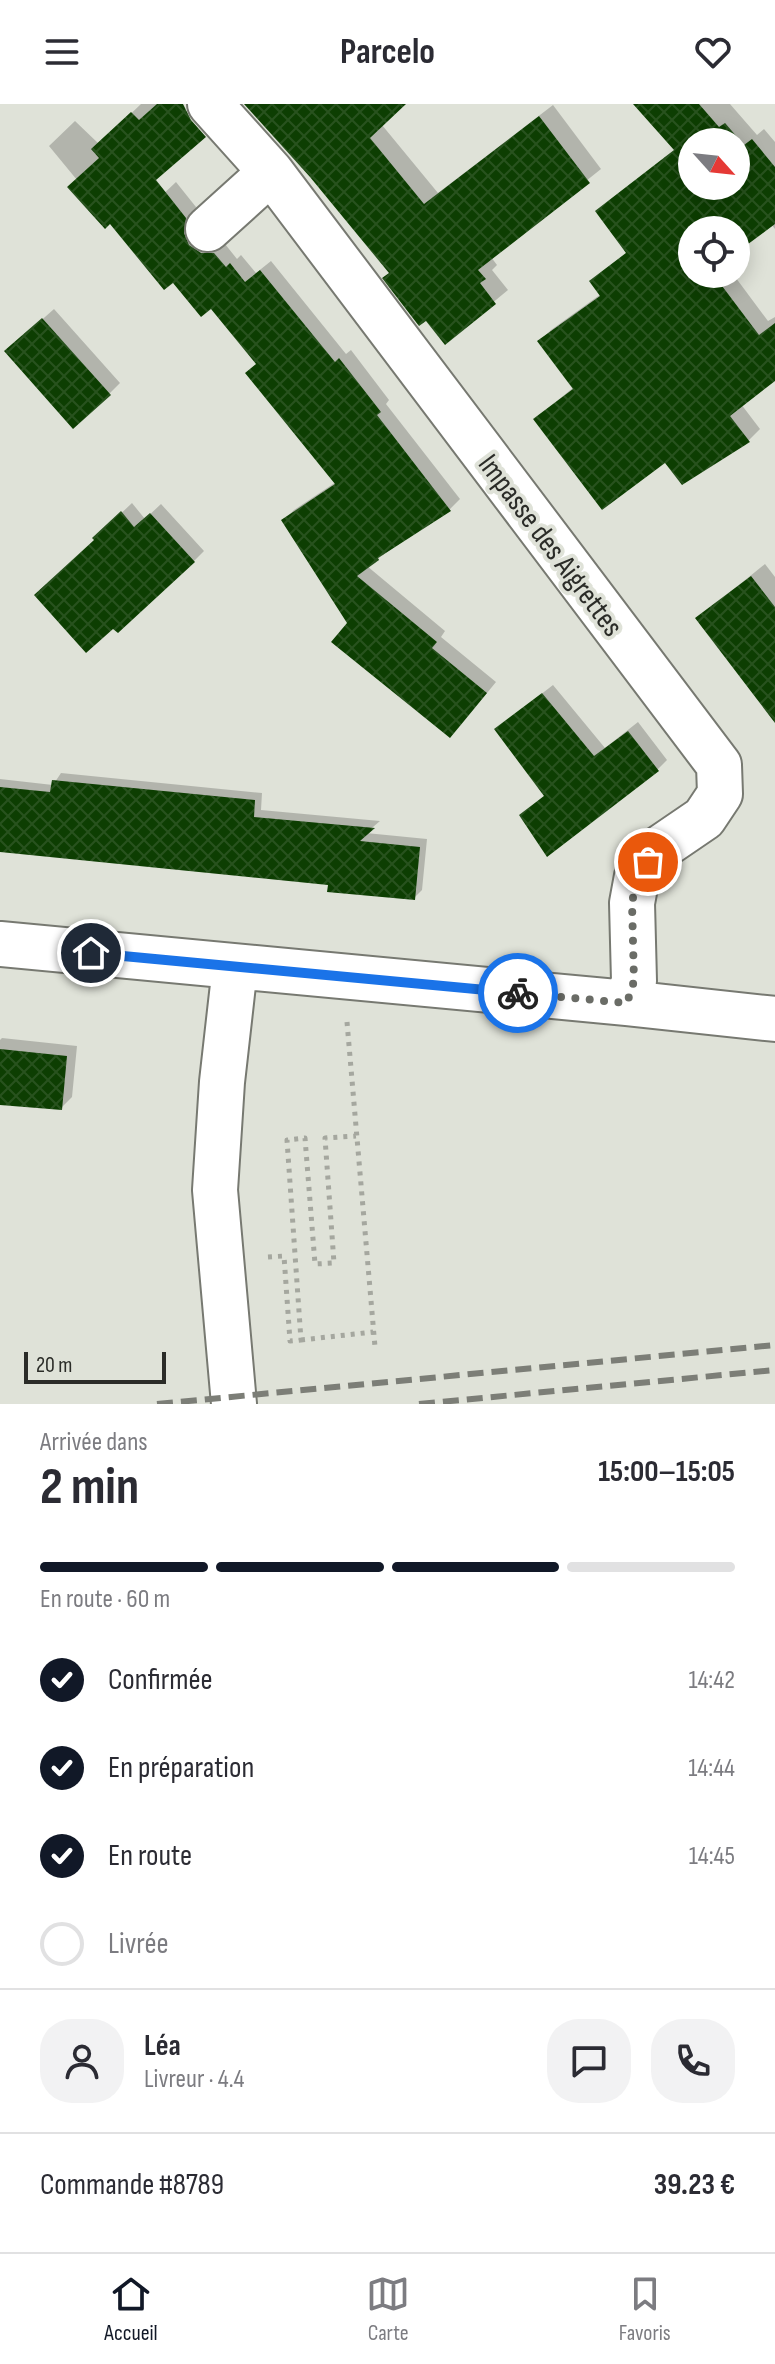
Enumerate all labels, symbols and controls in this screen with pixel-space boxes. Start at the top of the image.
icon: menu [40,30,84,74]
icon: heart [691,30,735,74]
text: Parcelo [340,31,435,74]
north arrow [678,128,750,200]
map controls [678,128,750,288]
button: locate [678,216,750,288]
street label: Impasse des Aigrettes [470,447,630,644]
pin [614,828,682,896]
icon: bag [626,840,670,884]
pin [57,919,125,987]
icon: home [69,931,113,975]
courier [478,953,558,1033]
icon: bike [496,971,540,1015]
scale bar [24,1348,166,1384]
text: 20 m [36,1352,73,1379]
text: Arrivée dans [40,1427,148,1458]
text: 15:00–15:05 [598,1454,735,1490]
text: 2 min [40,1456,139,1519]
text: En route · 60 m [40,1584,170,1615]
icon: check [40,1658,84,1702]
text: Confirmée [108,1662,213,1698]
text: 14:42 [688,1665,735,1696]
icon: check [40,1746,84,1790]
text: En préparation [108,1750,254,1786]
text: 14:44 [688,1753,735,1784]
icon: check [40,1834,84,1878]
text: En route [108,1838,192,1874]
text: 14:45 [689,1841,735,1872]
text: Livrée [108,1926,169,1962]
button: person [40,2019,124,2103]
button: chat [547,2019,631,2103]
button: phone [651,2019,735,2103]
text: Léa [144,2028,181,2064]
text: Livreur · 4.4 [144,2064,244,2095]
text: Commande #8789 [40,2167,224,2203]
text: 39.23 € [654,2167,735,2203]
tab: Accueil [104,2272,158,2347]
tab: Carte [366,2272,410,2347]
tab: Favoris [619,2272,671,2347]

